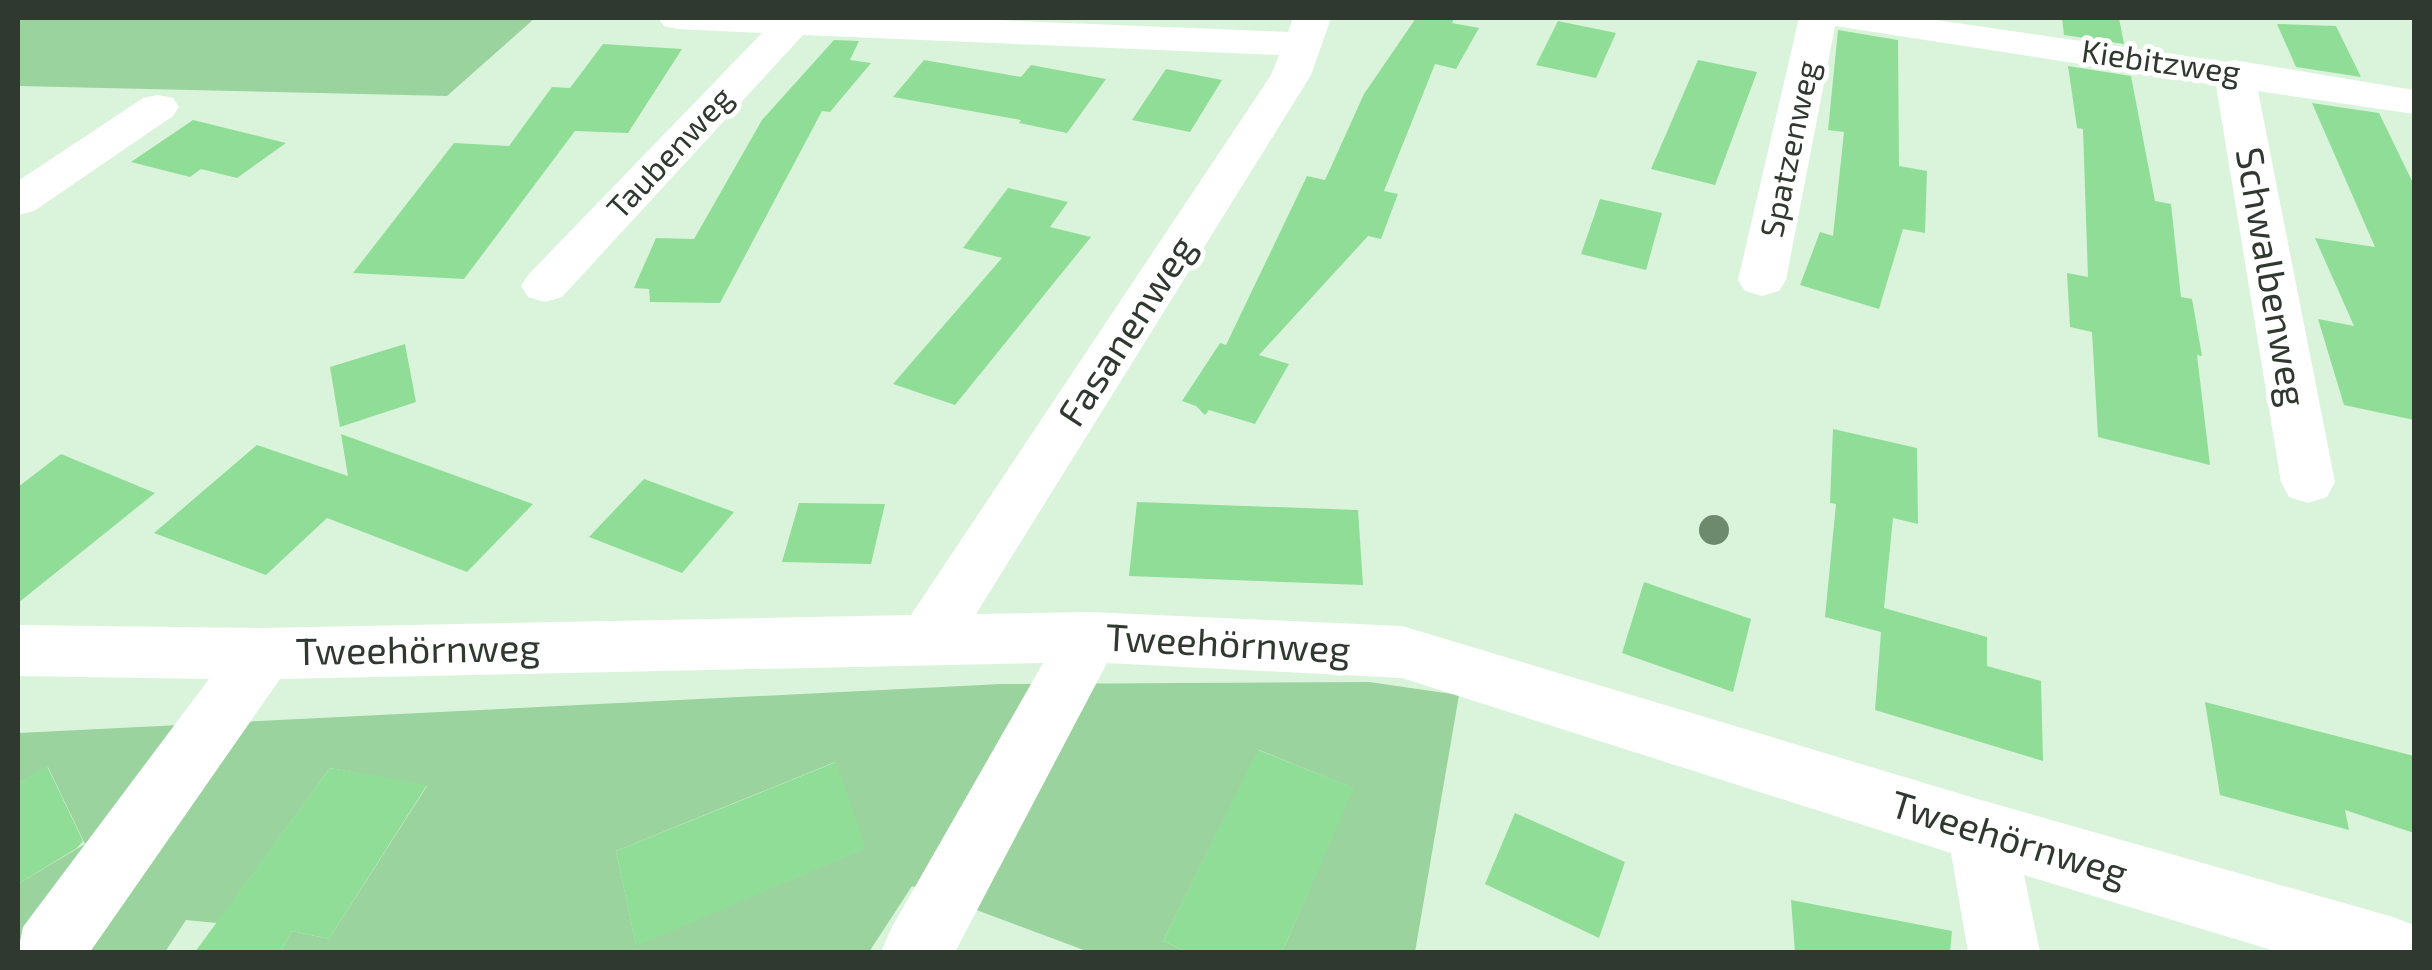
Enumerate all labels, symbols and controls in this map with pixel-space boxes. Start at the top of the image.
street label: Kiebitzweg [2079,30,2243,90]
street label: Spatzenweg [1751,57,1825,240]
street label: Taubenweg [598,78,739,226]
street label: Schwalbenweg [2228,144,2318,410]
street label: Fasanenweg [1047,226,1204,434]
street label: Tweehörnweg [1104,613,1352,671]
street label: Tweehörnweg [295,623,541,673]
street label: Tweehörnweg [1886,779,2134,895]

